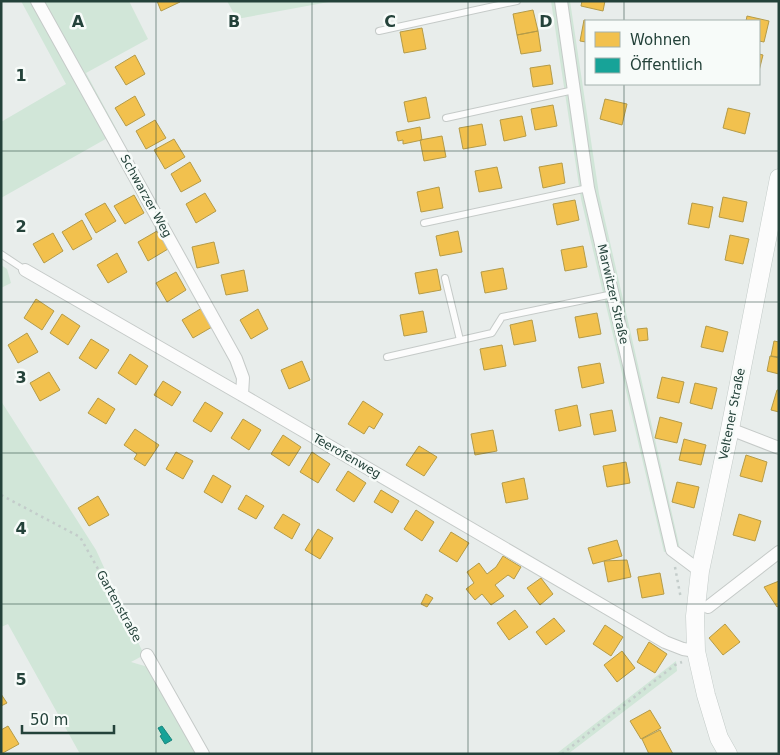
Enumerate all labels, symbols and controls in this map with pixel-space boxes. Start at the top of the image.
text: A [72,12,85,31]
text: B [228,12,240,31]
text: C [384,12,396,31]
text: D [539,12,553,31]
legend [585,20,760,85]
text: Wohnen [630,31,691,49]
text: Öffentlich [630,55,703,74]
text: 1 [15,66,27,85]
street label: Schwarzer Weg [117,152,175,240]
text: 2 [15,217,27,236]
street label: Marwitzer Straße [595,242,631,346]
street label: Veltener Straße [716,367,748,461]
text: 3 [15,368,27,387]
street label: Teerofenweg [310,430,383,481]
text: 4 [15,519,27,538]
street label: Gartenstraße [94,568,144,644]
text: 5 [15,670,27,689]
scale bar [22,702,115,734]
text: 50 m [30,711,68,729]

